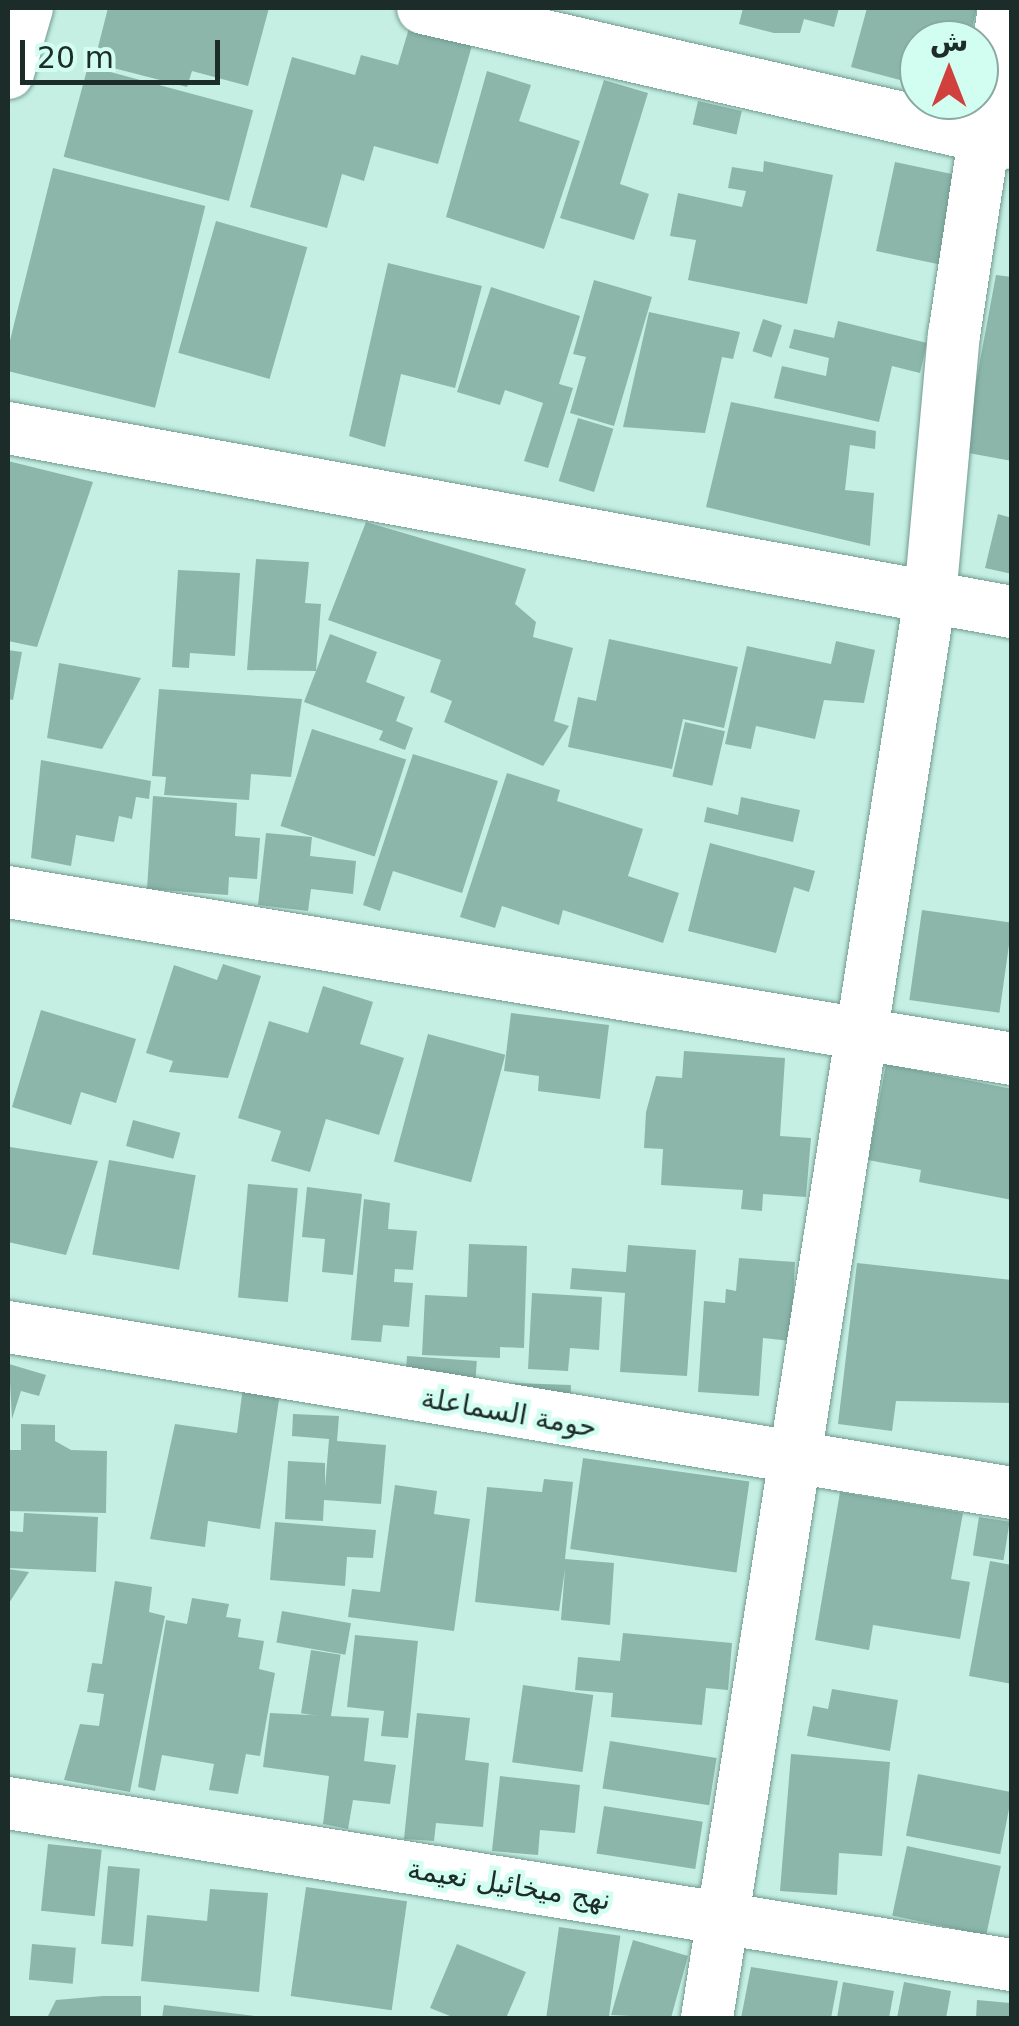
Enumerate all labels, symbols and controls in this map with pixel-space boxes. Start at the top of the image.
scale bar [25,20,225,82]
north arrow [899,20,999,120]
text: ش [930,25,968,58]
text: 20 m [37,40,114,75]
street label: حومة السماعلة [419,1381,599,1445]
street label: نهج ميخائيل نعيمة [405,1852,613,1918]

